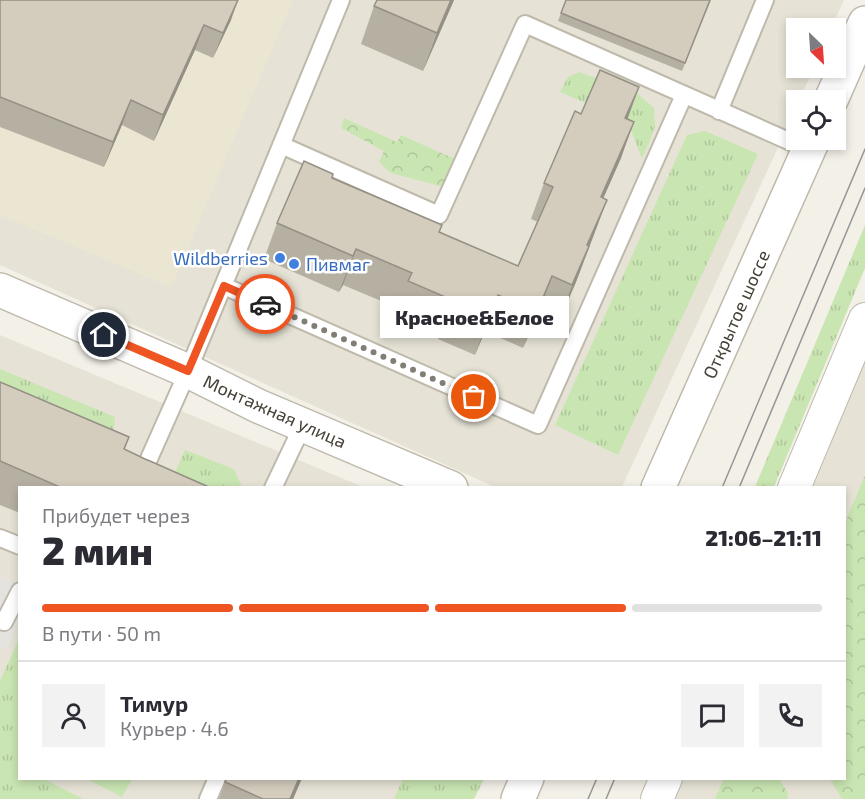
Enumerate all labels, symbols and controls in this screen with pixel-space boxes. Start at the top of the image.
north arrow [786,18,846,78]
map controls [786,18,846,150]
button: locate [786,90,846,150]
street label: Открытое шоссе [698,246,774,382]
place label: Wildberries [173,247,268,269]
marker: Wildberries [273,251,287,265]
place label: Пивмаг [306,253,370,275]
marker: Пивмаг [287,257,301,271]
courier [235,274,295,334]
icon: car [249,288,282,321]
callout: Красное&Белое [380,295,568,337]
text: Красное&Белое [395,305,554,329]
pin [78,309,129,360]
icon: home [87,318,120,351]
street label: Монтажная улица [200,370,350,452]
pin [448,371,499,422]
icon: bag [457,380,490,413]
text: Прибудет через [42,503,190,527]
text: 21:06–21:11 [705,524,822,550]
text: 2 мин [42,526,153,573]
text: В пути · 50 m [42,621,161,645]
button: person [42,684,105,747]
button: chat [681,684,744,747]
button: phone [759,684,822,747]
text: Тимур [120,690,188,716]
text: Курьер · 4.6 [120,716,229,740]

